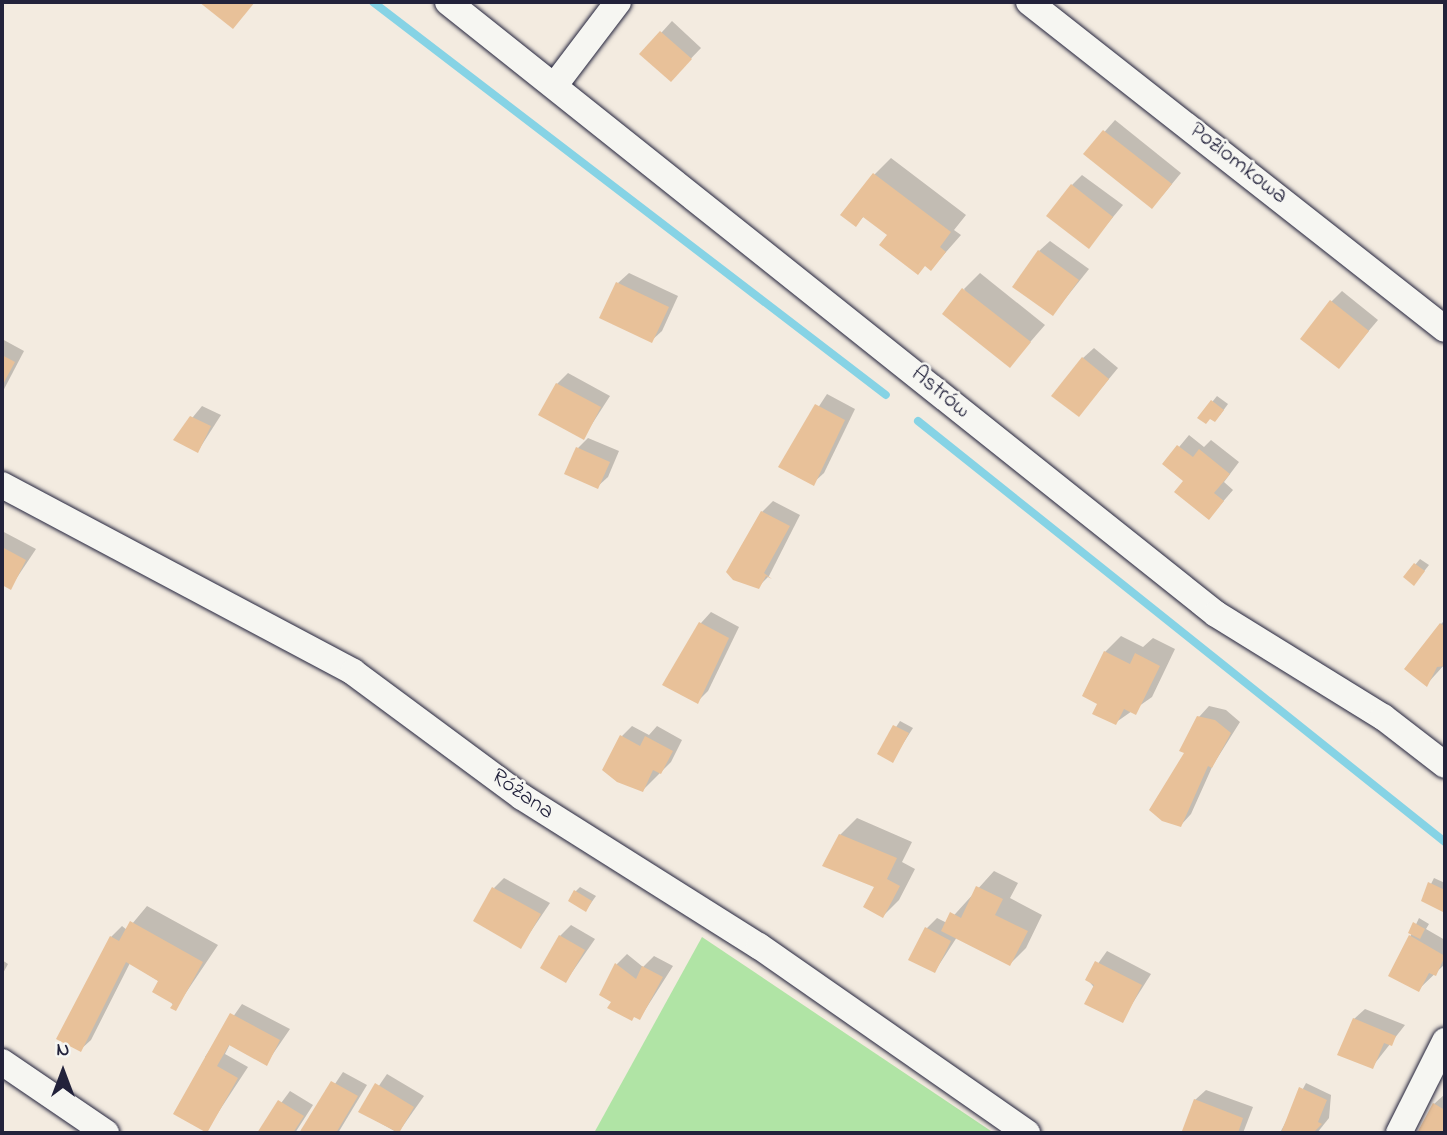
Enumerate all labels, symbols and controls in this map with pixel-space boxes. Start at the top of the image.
street label: Poziomkowa [1183,117,1293,211]
street label: Astrów [905,361,975,425]
street label: Różana [485,763,559,827]
north arrow [28,1037,98,1107]
text: N [57,1037,69,1064]

